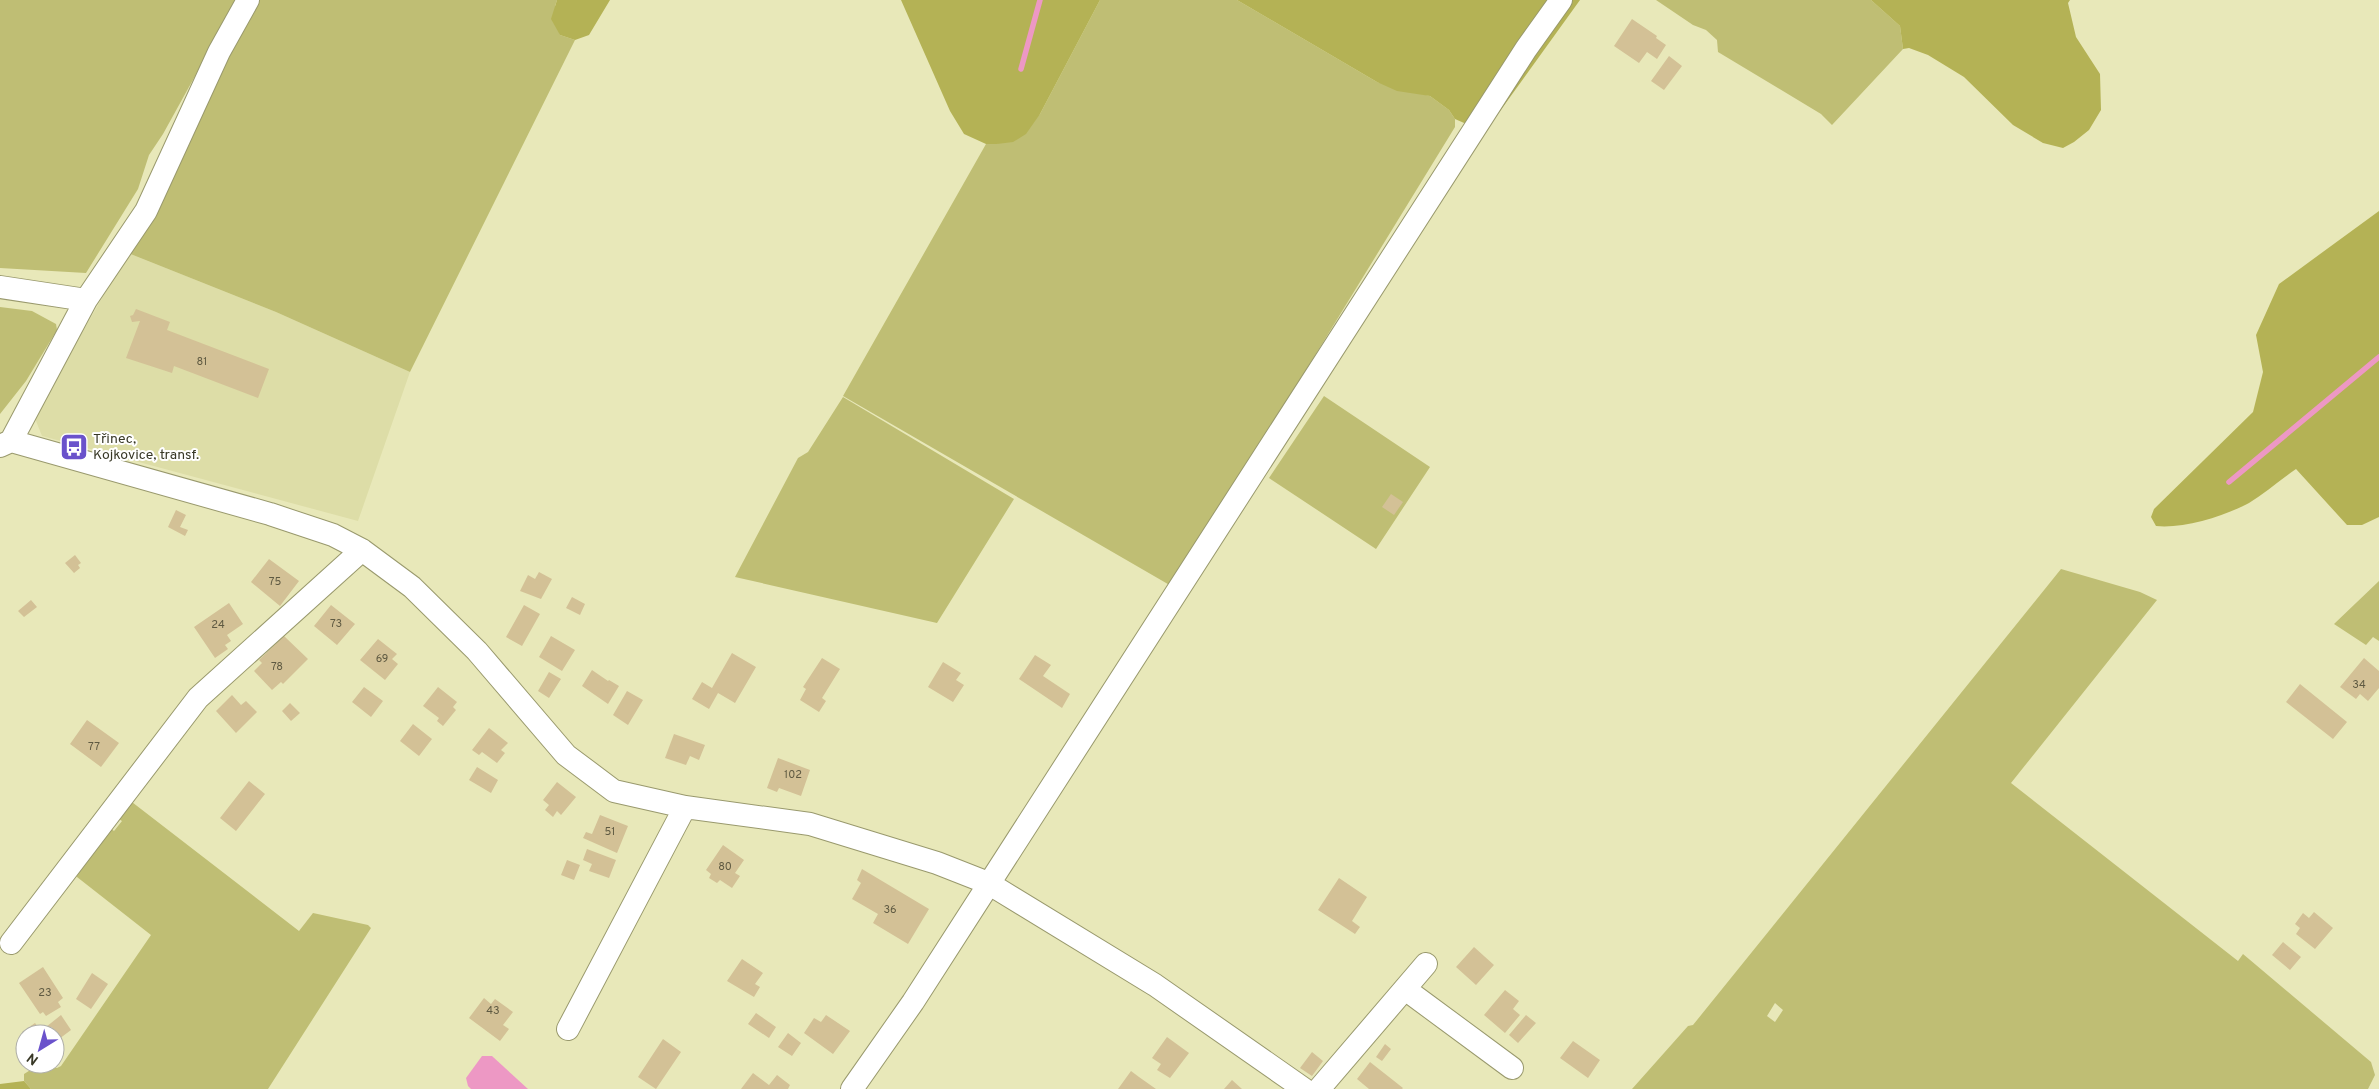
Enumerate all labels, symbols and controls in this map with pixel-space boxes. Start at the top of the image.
house number: 81 [197,355,207,369]
place label: Třinec, Kojkovice, transf. [93,431,199,464]
bus stop icon: Třinec, Kojkovice, transf. [59,432,89,462]
house number: 75 [269,575,281,589]
house number: 73 [330,617,342,631]
house number: 24 [211,618,225,632]
house number: 69 [376,652,388,666]
house number: 78 [271,660,283,674]
house number: 34 [2352,678,2366,692]
house number: 77 [88,740,100,754]
house number: 102 [784,768,802,782]
house number: 51 [605,825,615,839]
house number: 80 [718,860,732,874]
house number: 36 [883,903,897,917]
house number: 23 [38,986,52,1000]
house number: 43 [486,1004,500,1018]
north arrow [15,1024,65,1074]
text: N [24,1048,42,1068]

